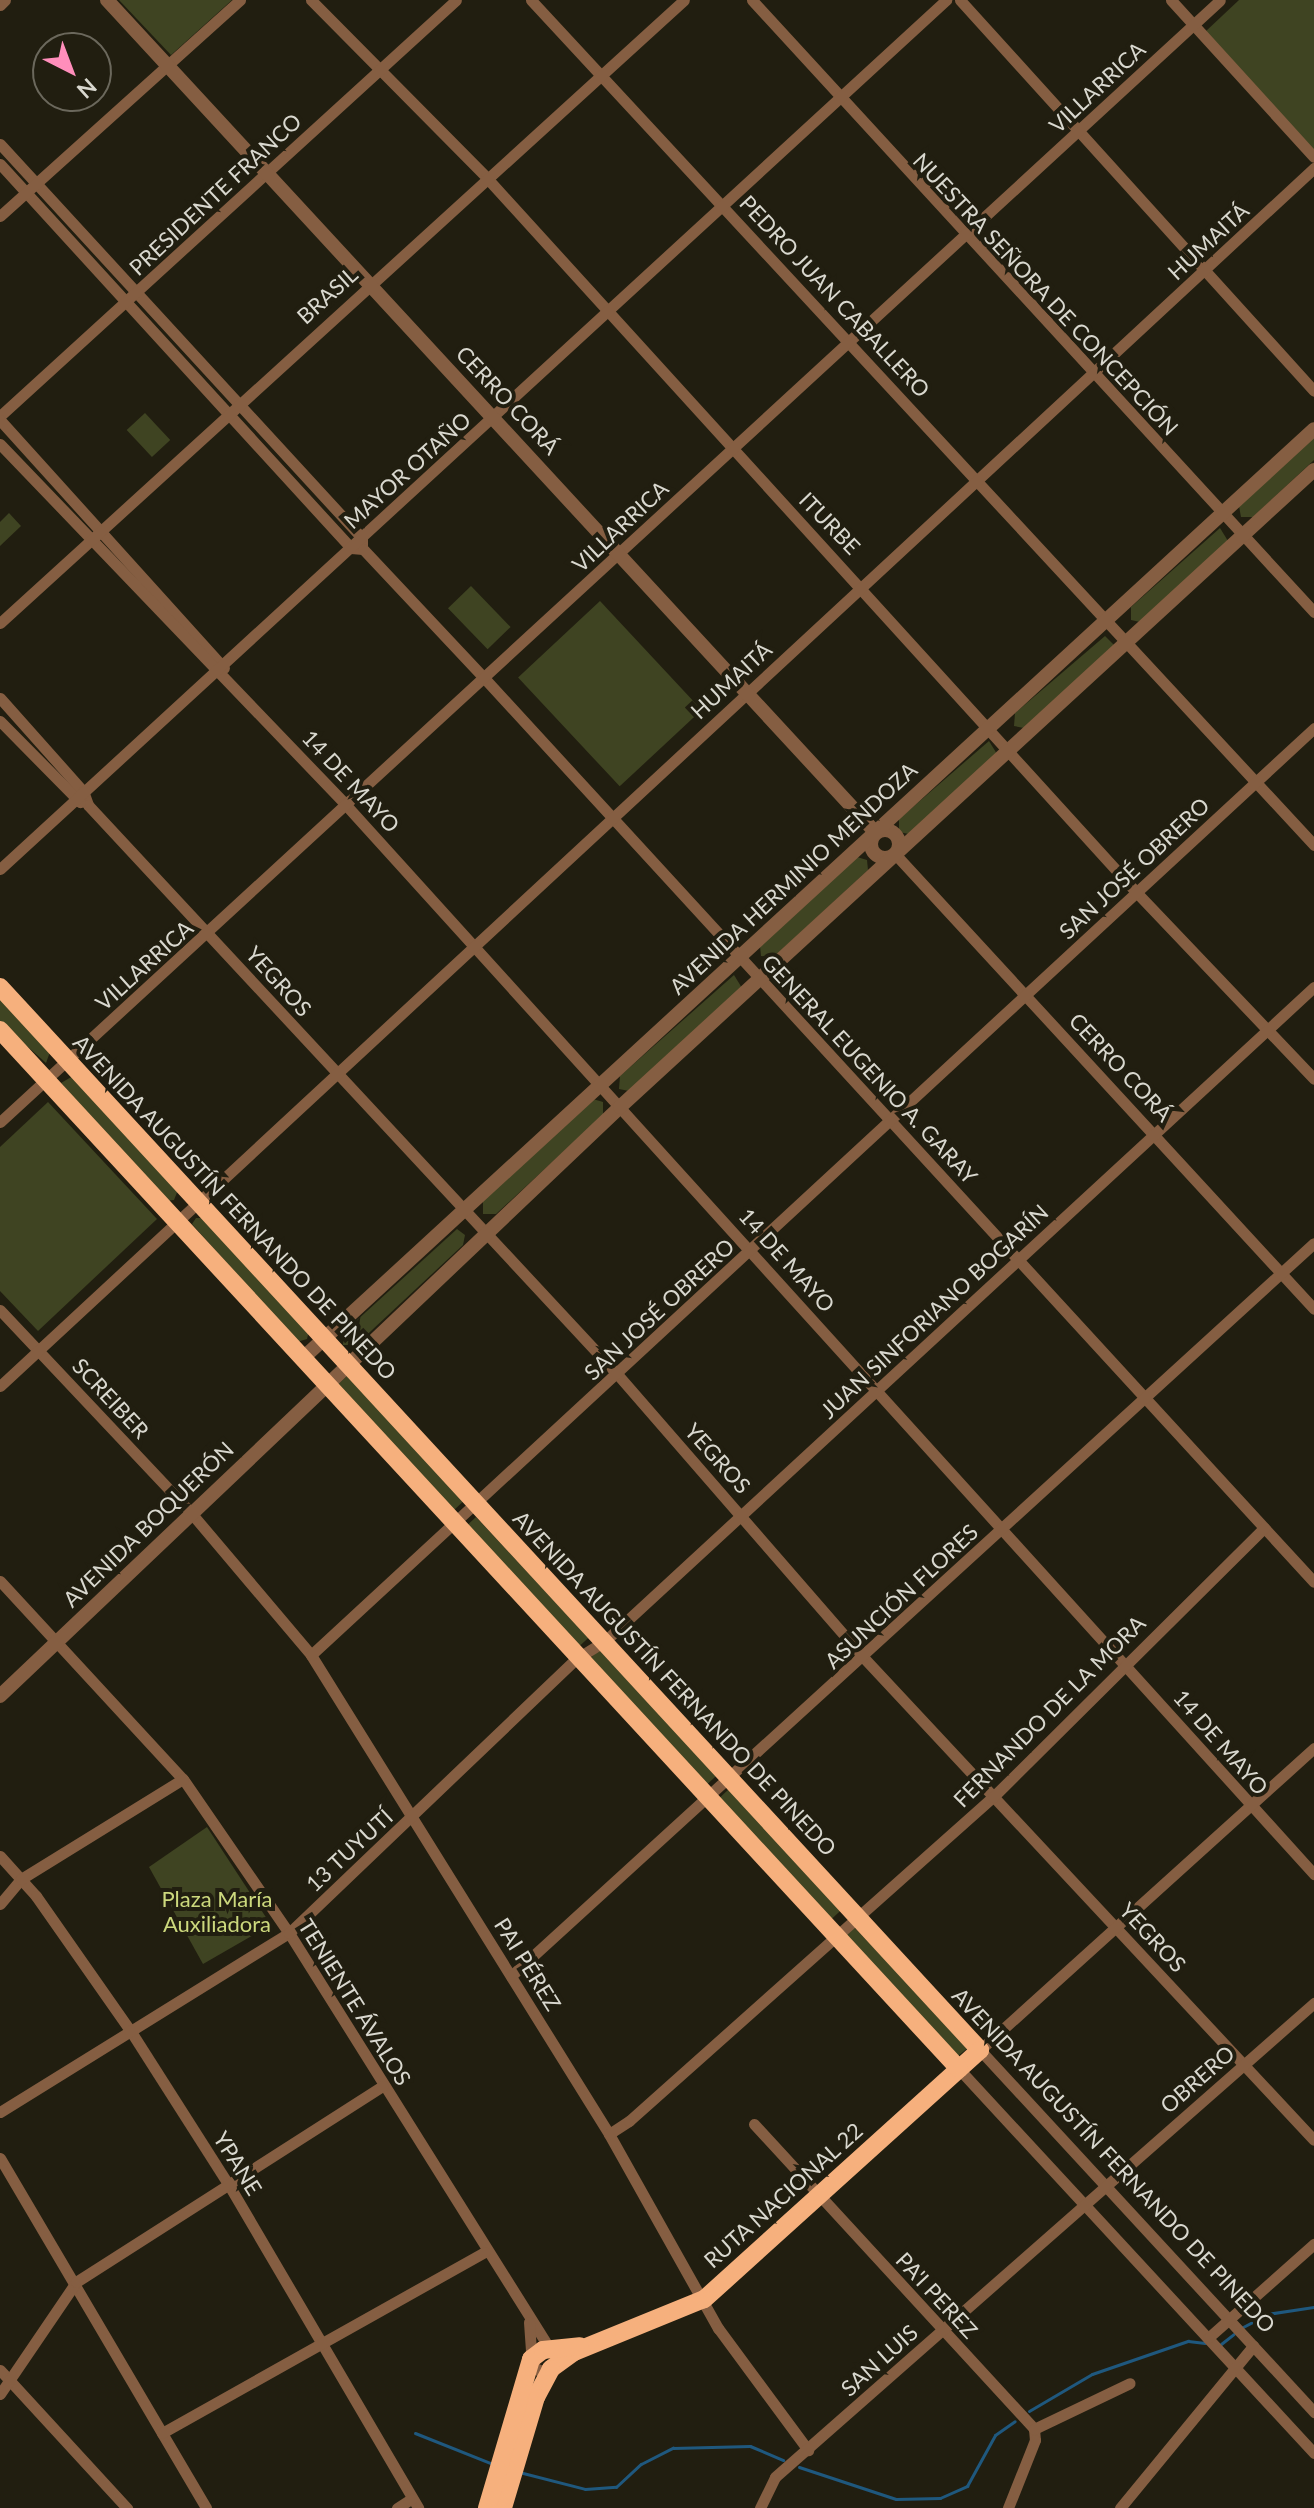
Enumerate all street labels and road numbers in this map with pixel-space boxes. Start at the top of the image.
street label: VILLARRICA [1043,36,1151,138]
street label: PRESIDENTE FRANCO [124,108,306,280]
street label: NUESTRA SEÑORA DE CONCEPCIÓN [907,147,1185,441]
street label: PEDRO JUAN CABALLERO [734,189,936,403]
street label: HUMAITÁ [1162,197,1254,285]
street label: BRASIL [291,261,363,329]
street label: CERRO CORÁ [451,340,565,460]
street label: MAYOR OTAÑO [338,406,476,534]
street label: VILLARRICA [566,475,674,577]
street label: ITURBE [794,486,866,560]
street label: HUMAITÁ [685,636,777,724]
street label: 14 DE MAYO [297,724,405,838]
street label: AVENIDA HERMINIO MENDOZA [664,756,922,1000]
street label: SAN JOSÉ OBRERO [1053,792,1215,944]
street label: VILLARRICA [90,914,198,1016]
street label: YEGROS [241,940,317,1022]
street label: GENERAL EUGENIO A. GARAY [756,948,984,1190]
street label: CERRO CORÁ [1064,1007,1178,1127]
street label: AVENIDA AUGUSTÍN FERNANDO DE PINEDO [67,1029,403,1385]
street label: JUAN SINFORIANO BOGARÍN [815,1199,1053,1423]
street label: 14 DE MAYO [734,1203,840,1317]
street label: SAN JOSÉ OBRERO [578,1233,740,1385]
street label: SCREIBER [67,1352,155,1444]
street label: YEGROS [680,1417,756,1499]
street label: AVENIDA BOQUERÓN [57,1436,239,1612]
street label: AVENIDA AUGUSTÍN FERNANDO DE PINEDO [507,1505,843,1861]
street label: ASUNCIÓN FLORES [819,1518,983,1674]
street label: FERNANDO DE LA MORA [947,1609,1151,1813]
street label: 14 DE MAYO [1168,1684,1274,1800]
street label: 13 TUYUTÍ [300,1803,398,1897]
street label: YEGROS [1114,1897,1192,1977]
street label: PAI PÉREZ [489,1913,567,2015]
street label: TENIENTE ÁVALOS [293,1914,417,2090]
street label: AVENIDA AUGUSTÍN FERNANDO DE PINEDO [946,1982,1282,2338]
street label: OBRERO [1155,2040,1239,2118]
street label: RUTA NACIONAL 22 [698,2116,868,2274]
street label: YPANE [208,2126,268,2200]
street label: PA'I PEREZ [891,2247,983,2343]
street label: SAN LUIS [835,2319,923,2401]

